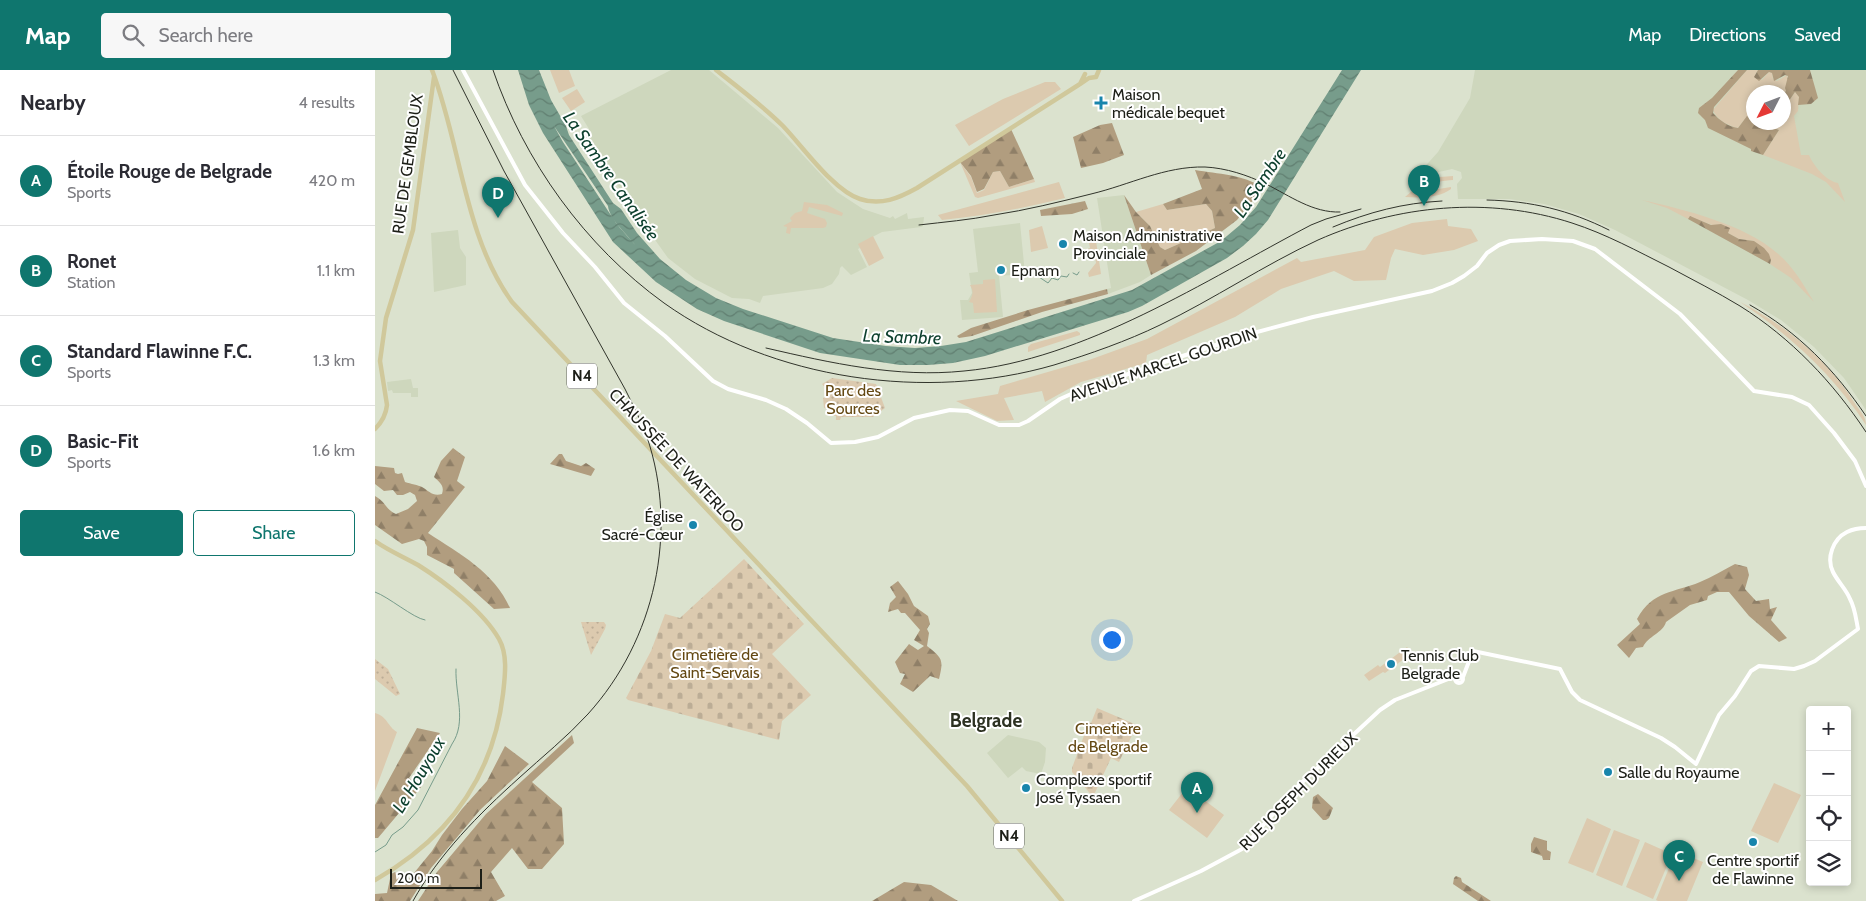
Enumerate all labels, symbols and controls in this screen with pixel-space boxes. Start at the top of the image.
search box [101,13,451,58]
text: Map [25,21,71,50]
icon: search [119,21,147,49]
text: Search here [159,24,253,47]
text: Map [1628,24,1661,46]
text: Directions [1689,24,1766,46]
text: Saved [1794,24,1841,46]
place label: Maison médicale bequet [1112,85,1225,122]
north arrow [1746,85,1791,130]
text: Nearby [20,90,86,115]
street label: RUE DE GEMBLOUX [388,92,427,235]
text: 4 results [298,93,355,112]
marker: Maison médicale bequet [1094,96,1108,110]
water label: La Sambre Canalisée [558,107,664,245]
water label: La Sambre [1229,144,1291,222]
text: Étoile Rouge de Belgrade [67,160,272,183]
pin: B [1408,165,1440,206]
text: A [31,171,41,190]
text: 420 m [309,171,355,190]
pin: D [482,177,514,218]
text: Sports [67,183,111,202]
place label: Maison Administrative Provinciale [1073,226,1222,263]
marker: Maison Administrative Provinciale [1057,238,1069,250]
text: Ronet [67,250,116,273]
text: B [31,261,41,280]
text: 1.1 km [317,261,355,280]
place label: Epnam [1011,261,1059,280]
marker: Epnam [995,264,1007,276]
text: Station [67,273,116,292]
street label: AVENUE MARCEL GOURDIN [1067,323,1259,406]
water label: La Sambre [862,325,942,349]
text: Standard Flawinne F.C. [67,340,252,363]
text: C [31,351,41,370]
text: 1.3 km [313,351,355,370]
text: Sports [67,363,111,382]
road number: N4 [567,364,597,388]
park label: Parc des Sources [825,381,881,418]
street label: CHAUSSÉE DE WATERLOO [605,385,748,536]
text: Basic-Fit [67,430,138,453]
text: D [30,441,42,460]
text: 1.6 km [313,441,355,460]
text: Sports [67,453,111,472]
place label: Église Sacré-Cœur [601,507,684,544]
button: Save [20,510,183,556]
button: Share [193,510,355,556]
marker: Église Sacré-Cœur [687,519,699,531]
your location [1099,627,1125,653]
park label: Cimetière de Saint-Servais [670,645,760,682]
place label: Tennis Club Belgrade [1401,646,1479,683]
marker: Tennis Club Belgrade [1385,658,1397,670]
map controls [1806,706,1851,886]
button: + [1806,706,1851,751]
district label: Belgrade [950,709,1022,732]
park label: Cimetière de Belgrade [1068,719,1148,756]
street label: RUE JOSEPH DURIEUX [1235,728,1362,854]
water label: Le Houyoux [388,732,451,817]
button: − [1806,751,1851,796]
place label: Salle du Royaume [1618,763,1739,782]
marker: Salle du Royaume [1602,766,1614,778]
place label: Complexe sportif José Tyssaen [1035,770,1152,807]
pin: A [1181,772,1213,813]
marker: Complexe sportif José Tyssaen [1020,782,1032,794]
button: locate [1806,796,1851,841]
road number: N4 [994,824,1024,848]
marker: Centre sportif de Flawinne [1747,836,1759,848]
pin: C [1663,840,1695,881]
button: layers [1806,841,1851,886]
place label: Centre sportif de Flawinne [1707,851,1800,888]
scale bar [390,866,483,889]
text: 200 m [397,869,439,887]

